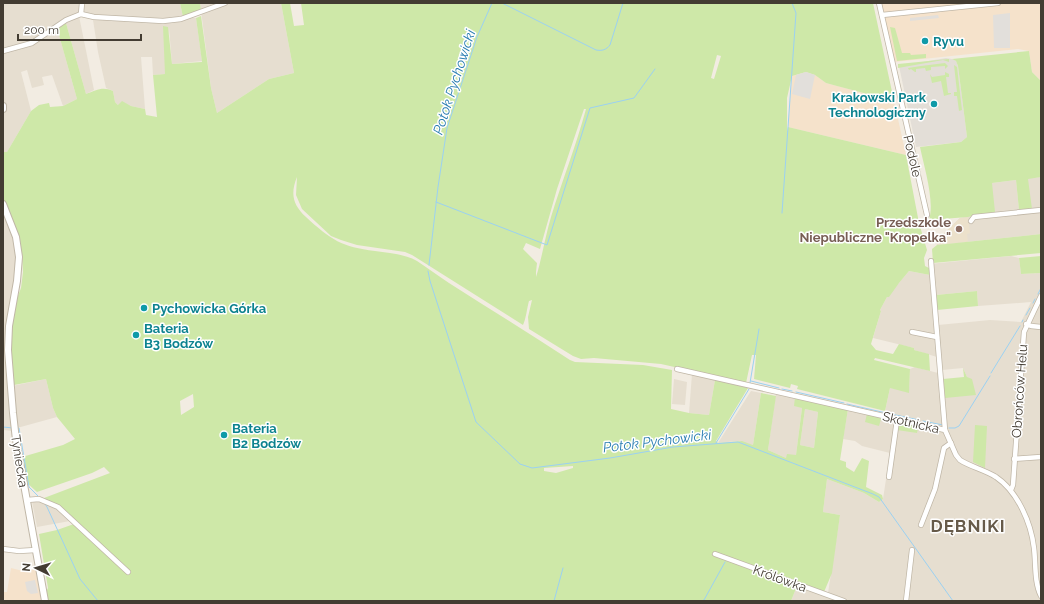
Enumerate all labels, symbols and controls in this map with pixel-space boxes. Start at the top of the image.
scale bar [18,16,141,42]
text: 200 m [24,23,59,37]
water label: Potok Pychowicki [430,27,479,136]
place label: Ryvu [933,34,964,49]
marker: Ryvu [920,36,930,46]
place label: Krakowski Park Technologiczny [828,90,927,120]
marker: Krakowski Park Technologiczny [929,99,939,109]
street label: Podole [900,134,925,179]
place label: Przedszkole Niepubliczne "Kropelka" [799,215,951,245]
marker: Przedszkole Niepubliczne "Kropelka" [954,224,964,234]
place label: Pychowicka Górka [152,301,267,316]
marker: Pychowicka Górka [139,303,149,313]
place label: Bateria B3 Bodzów [144,321,213,351]
marker: Bateria B3 Bodzów [131,330,141,340]
street label: Obrońców Helu [1009,344,1030,438]
street label: Skotnicka [881,409,941,436]
place label: Bateria B2 Bodzów [232,421,301,451]
water label: Potok Pychowicki [602,426,713,456]
marker: Bateria B2 Bodzów [219,430,229,440]
street label: Tyniecka [8,434,31,488]
district label: DĘBNIKI [930,516,1006,536]
north arrow [16,548,56,588]
text: N [20,562,33,572]
street label: Królówka [751,562,809,595]

